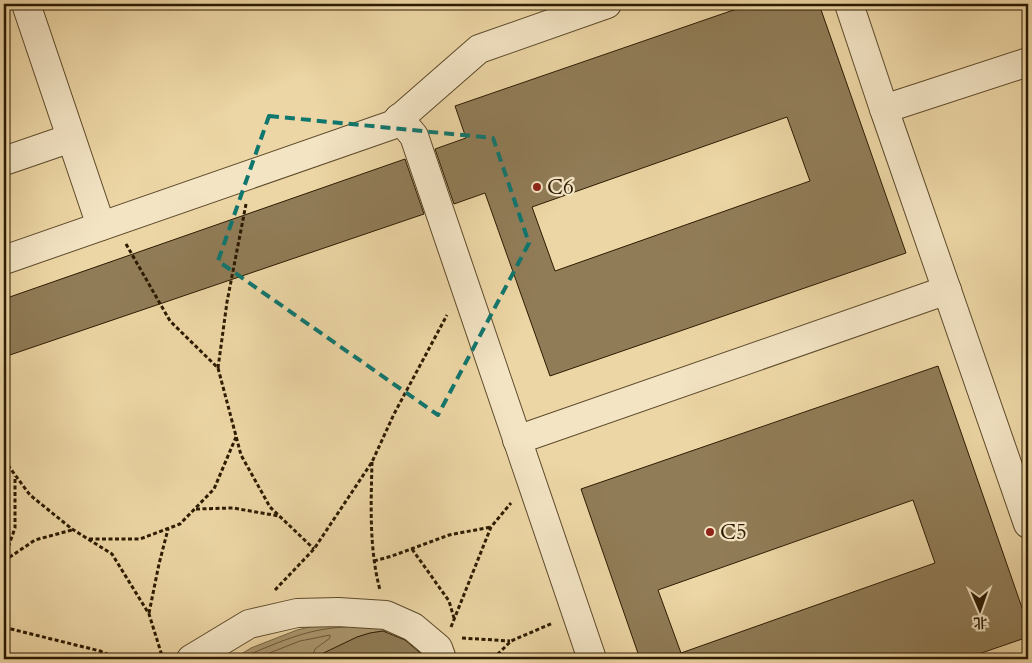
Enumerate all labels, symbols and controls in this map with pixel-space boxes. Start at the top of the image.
place label: C6 [547,173,574,202]
marker: C6 [531,181,543,193]
place label: C5 [720,518,747,547]
marker: C5 [704,526,716,538]
north arrow [954,586,1004,636]
text: 北 [973,613,988,632]

